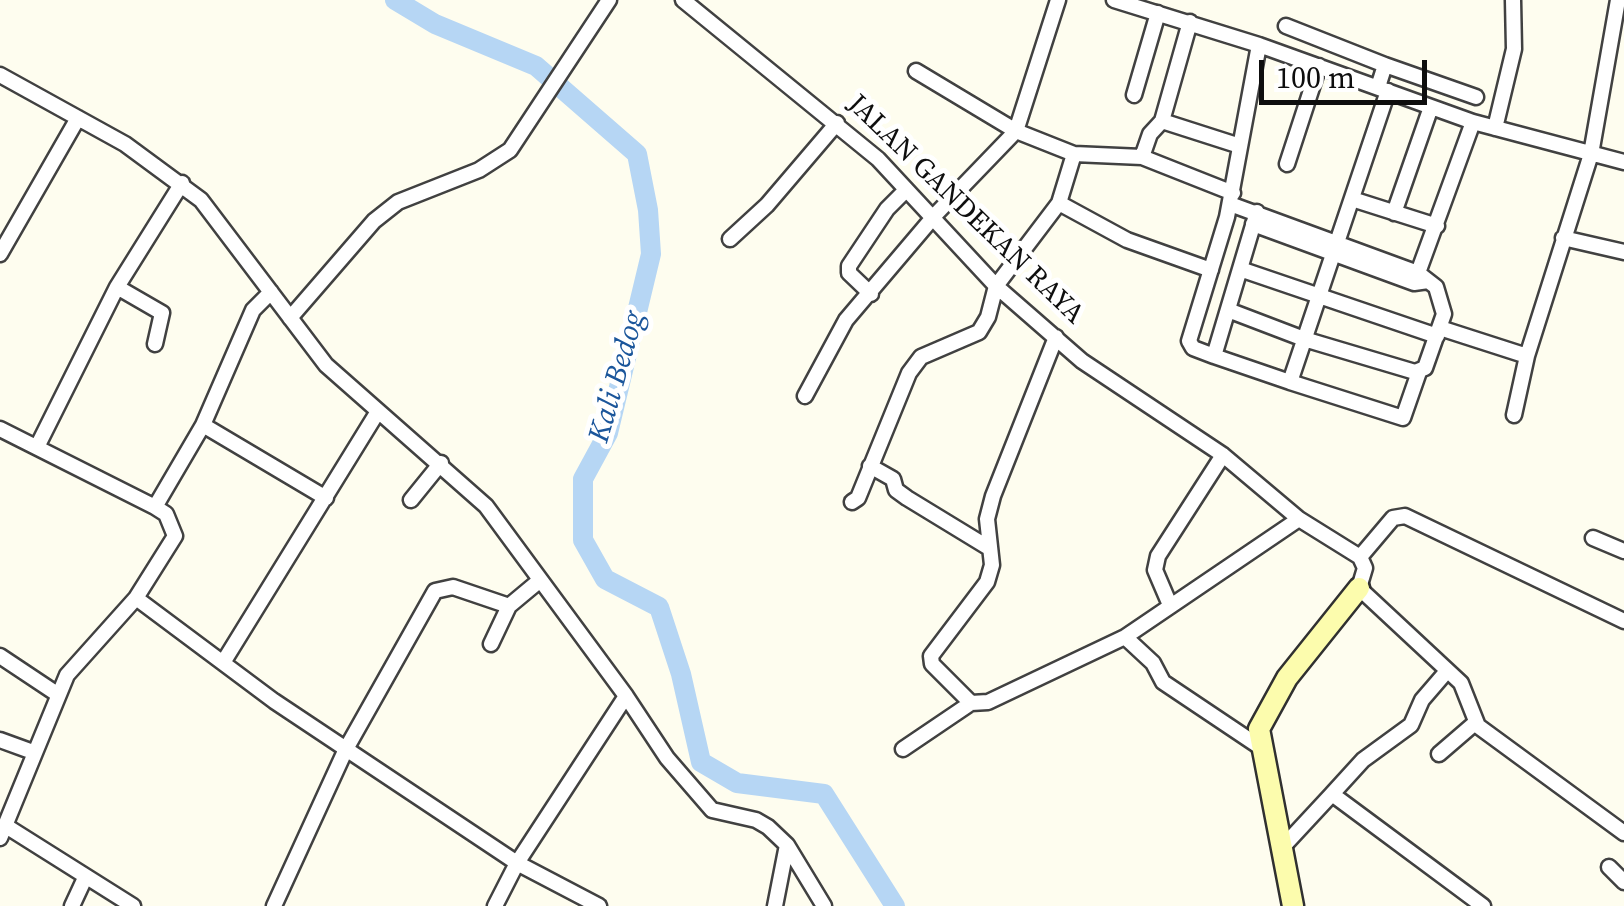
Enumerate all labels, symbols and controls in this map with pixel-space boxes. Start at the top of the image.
scale bar [1264,40,1432,102]
text: 100 m [1276,57,1355,98]
street label: JALAN GANDEKAN RAYA [840,88,1090,332]
water label: Kali Bedog [582,307,654,447]

